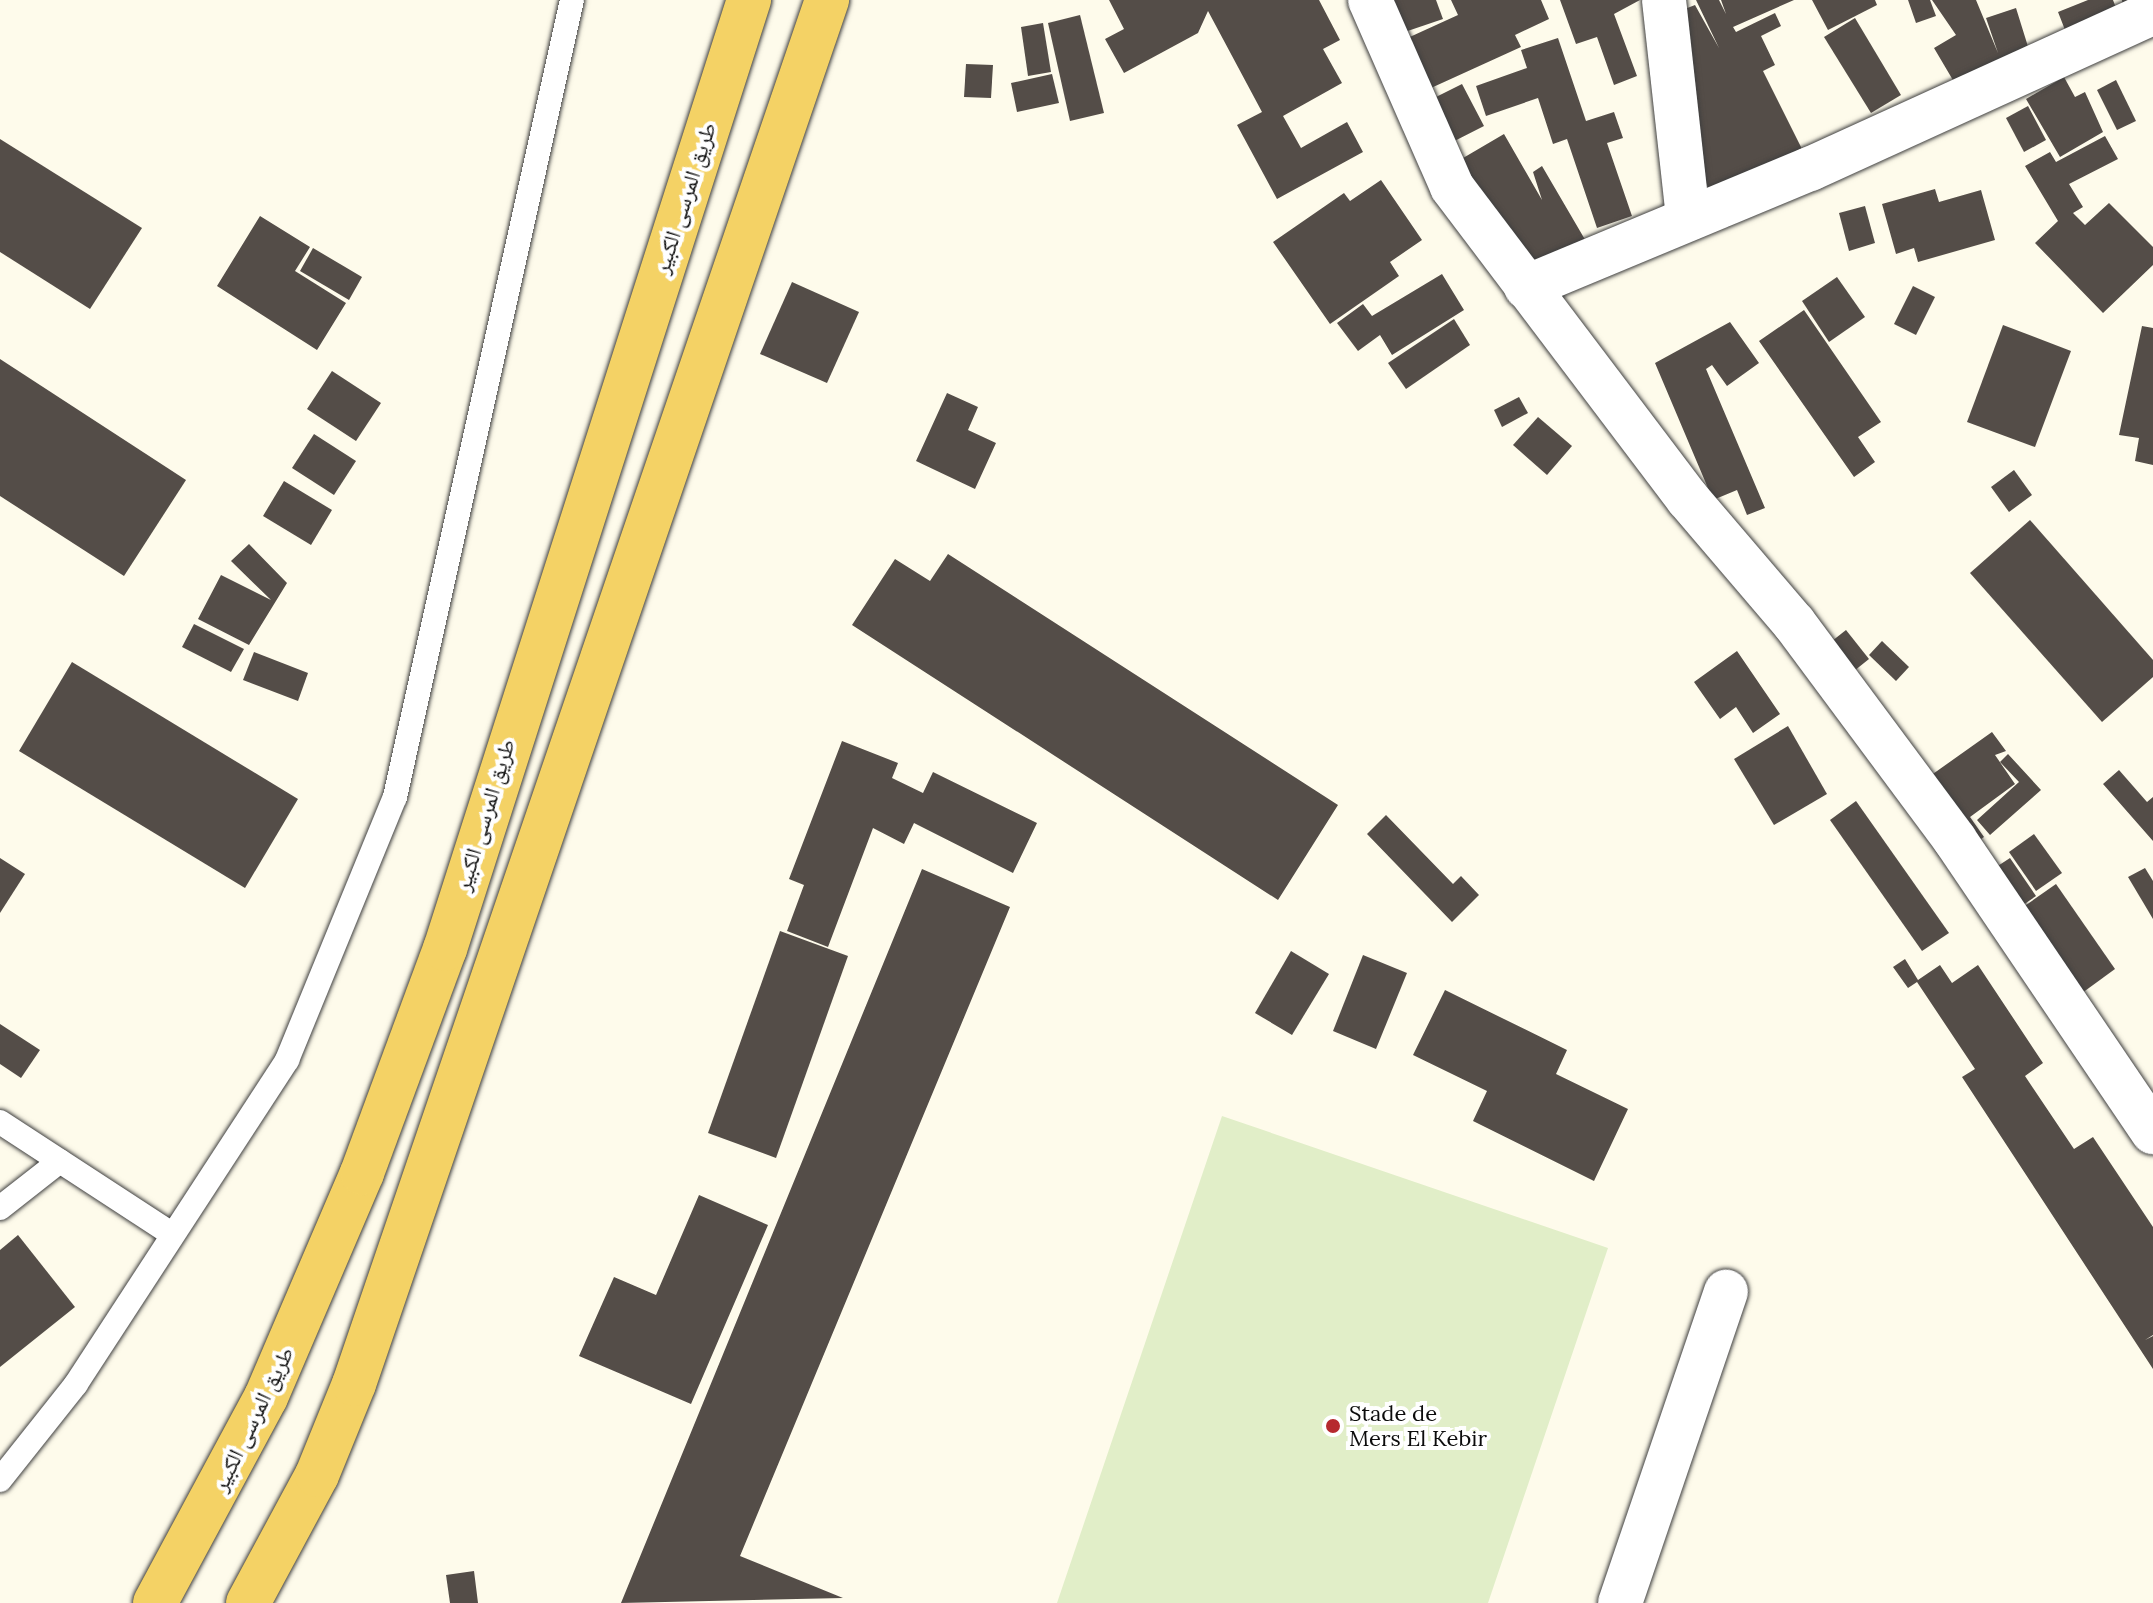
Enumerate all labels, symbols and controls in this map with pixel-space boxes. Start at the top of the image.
street label: طريق المرسى الكبير [648,119,722,277]
street label: طريق المرسى الكبير [449,736,521,894]
street label: طريق المرسى الكبير [207,1343,299,1495]
place label: Stade de Mers El Kebir [1349,1400,1487,1452]
marker: Stade de Mers El Kebir [1324,1417,1342,1435]

